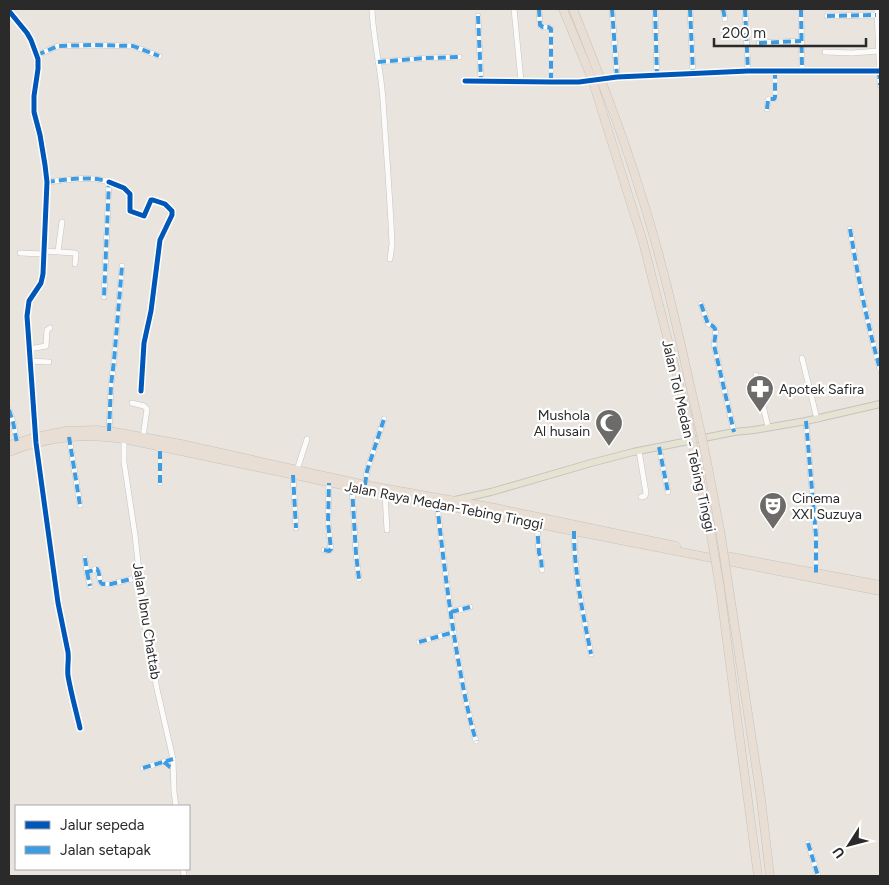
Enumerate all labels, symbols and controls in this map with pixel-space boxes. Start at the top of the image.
scale bar [714,15,866,47]
text: 200 m [722,24,766,42]
street label: Jalan Tol Medan - Tebing Tinggi [658,338,719,534]
pharmacy icon: Apotek Safira [745,374,775,413]
place label: Apotek Safira [779,381,864,398]
place label: Mushola Al husain [534,407,590,440]
mosque icon: Mushola Al husain [594,408,624,447]
street label: Jalan Raya Medan-Tebing Tinggi [343,478,545,533]
place label: Cinema XXI Suzuya [792,490,862,523]
theatre icon: Cinema XXI Suzuya [758,491,788,530]
street label: Jalan Ibnu Chattab [129,562,164,681]
legend [15,805,190,870]
text: Jalur sepeda [60,816,145,834]
north arrow [824,820,874,870]
text: Jalan setapak [60,841,151,859]
text: U [829,843,849,861]

